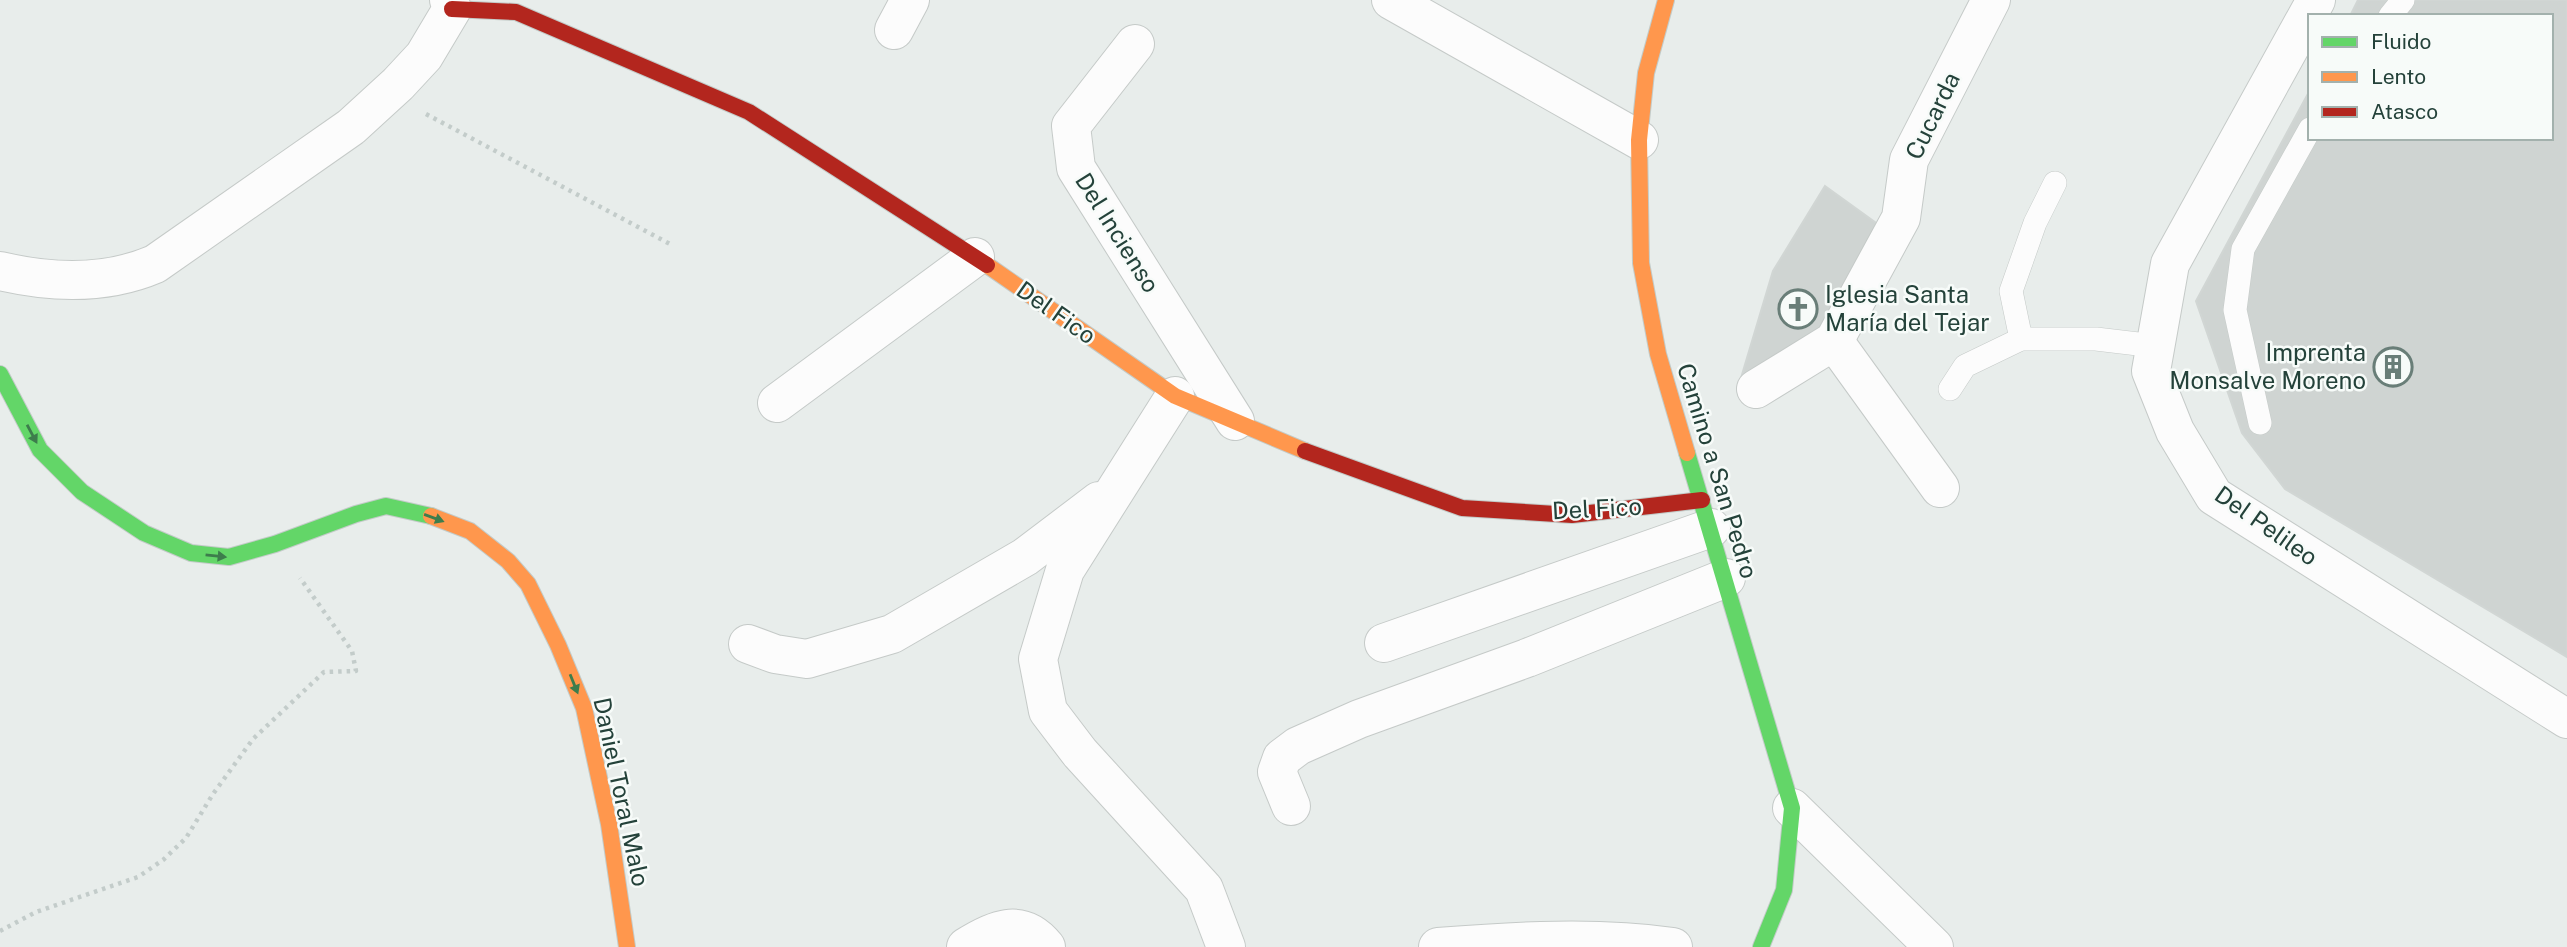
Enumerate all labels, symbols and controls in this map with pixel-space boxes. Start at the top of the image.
legend [2308,14,2553,140]
text: Fluido [2371,29,2431,54]
text: Lento [2371,64,2426,89]
street label: Cucarda [1899,67,1965,164]
text: Atasco [2371,99,2438,124]
street label: Del Incienso [1070,167,1166,297]
street label: Del Fico [1012,275,1101,349]
place label: Iglesia Santa María del Tejar [1825,280,1990,336]
church icon: Iglesia Santa María del Tejar [1777,288,1819,330]
place label: Imprenta Monsalve Moreno [2169,338,2366,394]
building icon: Imprenta Monsalve Moreno [2372,346,2414,388]
street label: Camino a San Pedro [1672,360,1764,582]
one-way arrow [26,425,38,444]
street label: Del Pelileo [2210,480,2323,571]
street label: Del Fico [1551,492,1643,524]
one-way arrow [424,513,445,524]
one-way arrow [205,550,227,561]
one-way arrow [569,673,580,694]
street label: Daniel Toral Malo [588,695,656,889]

